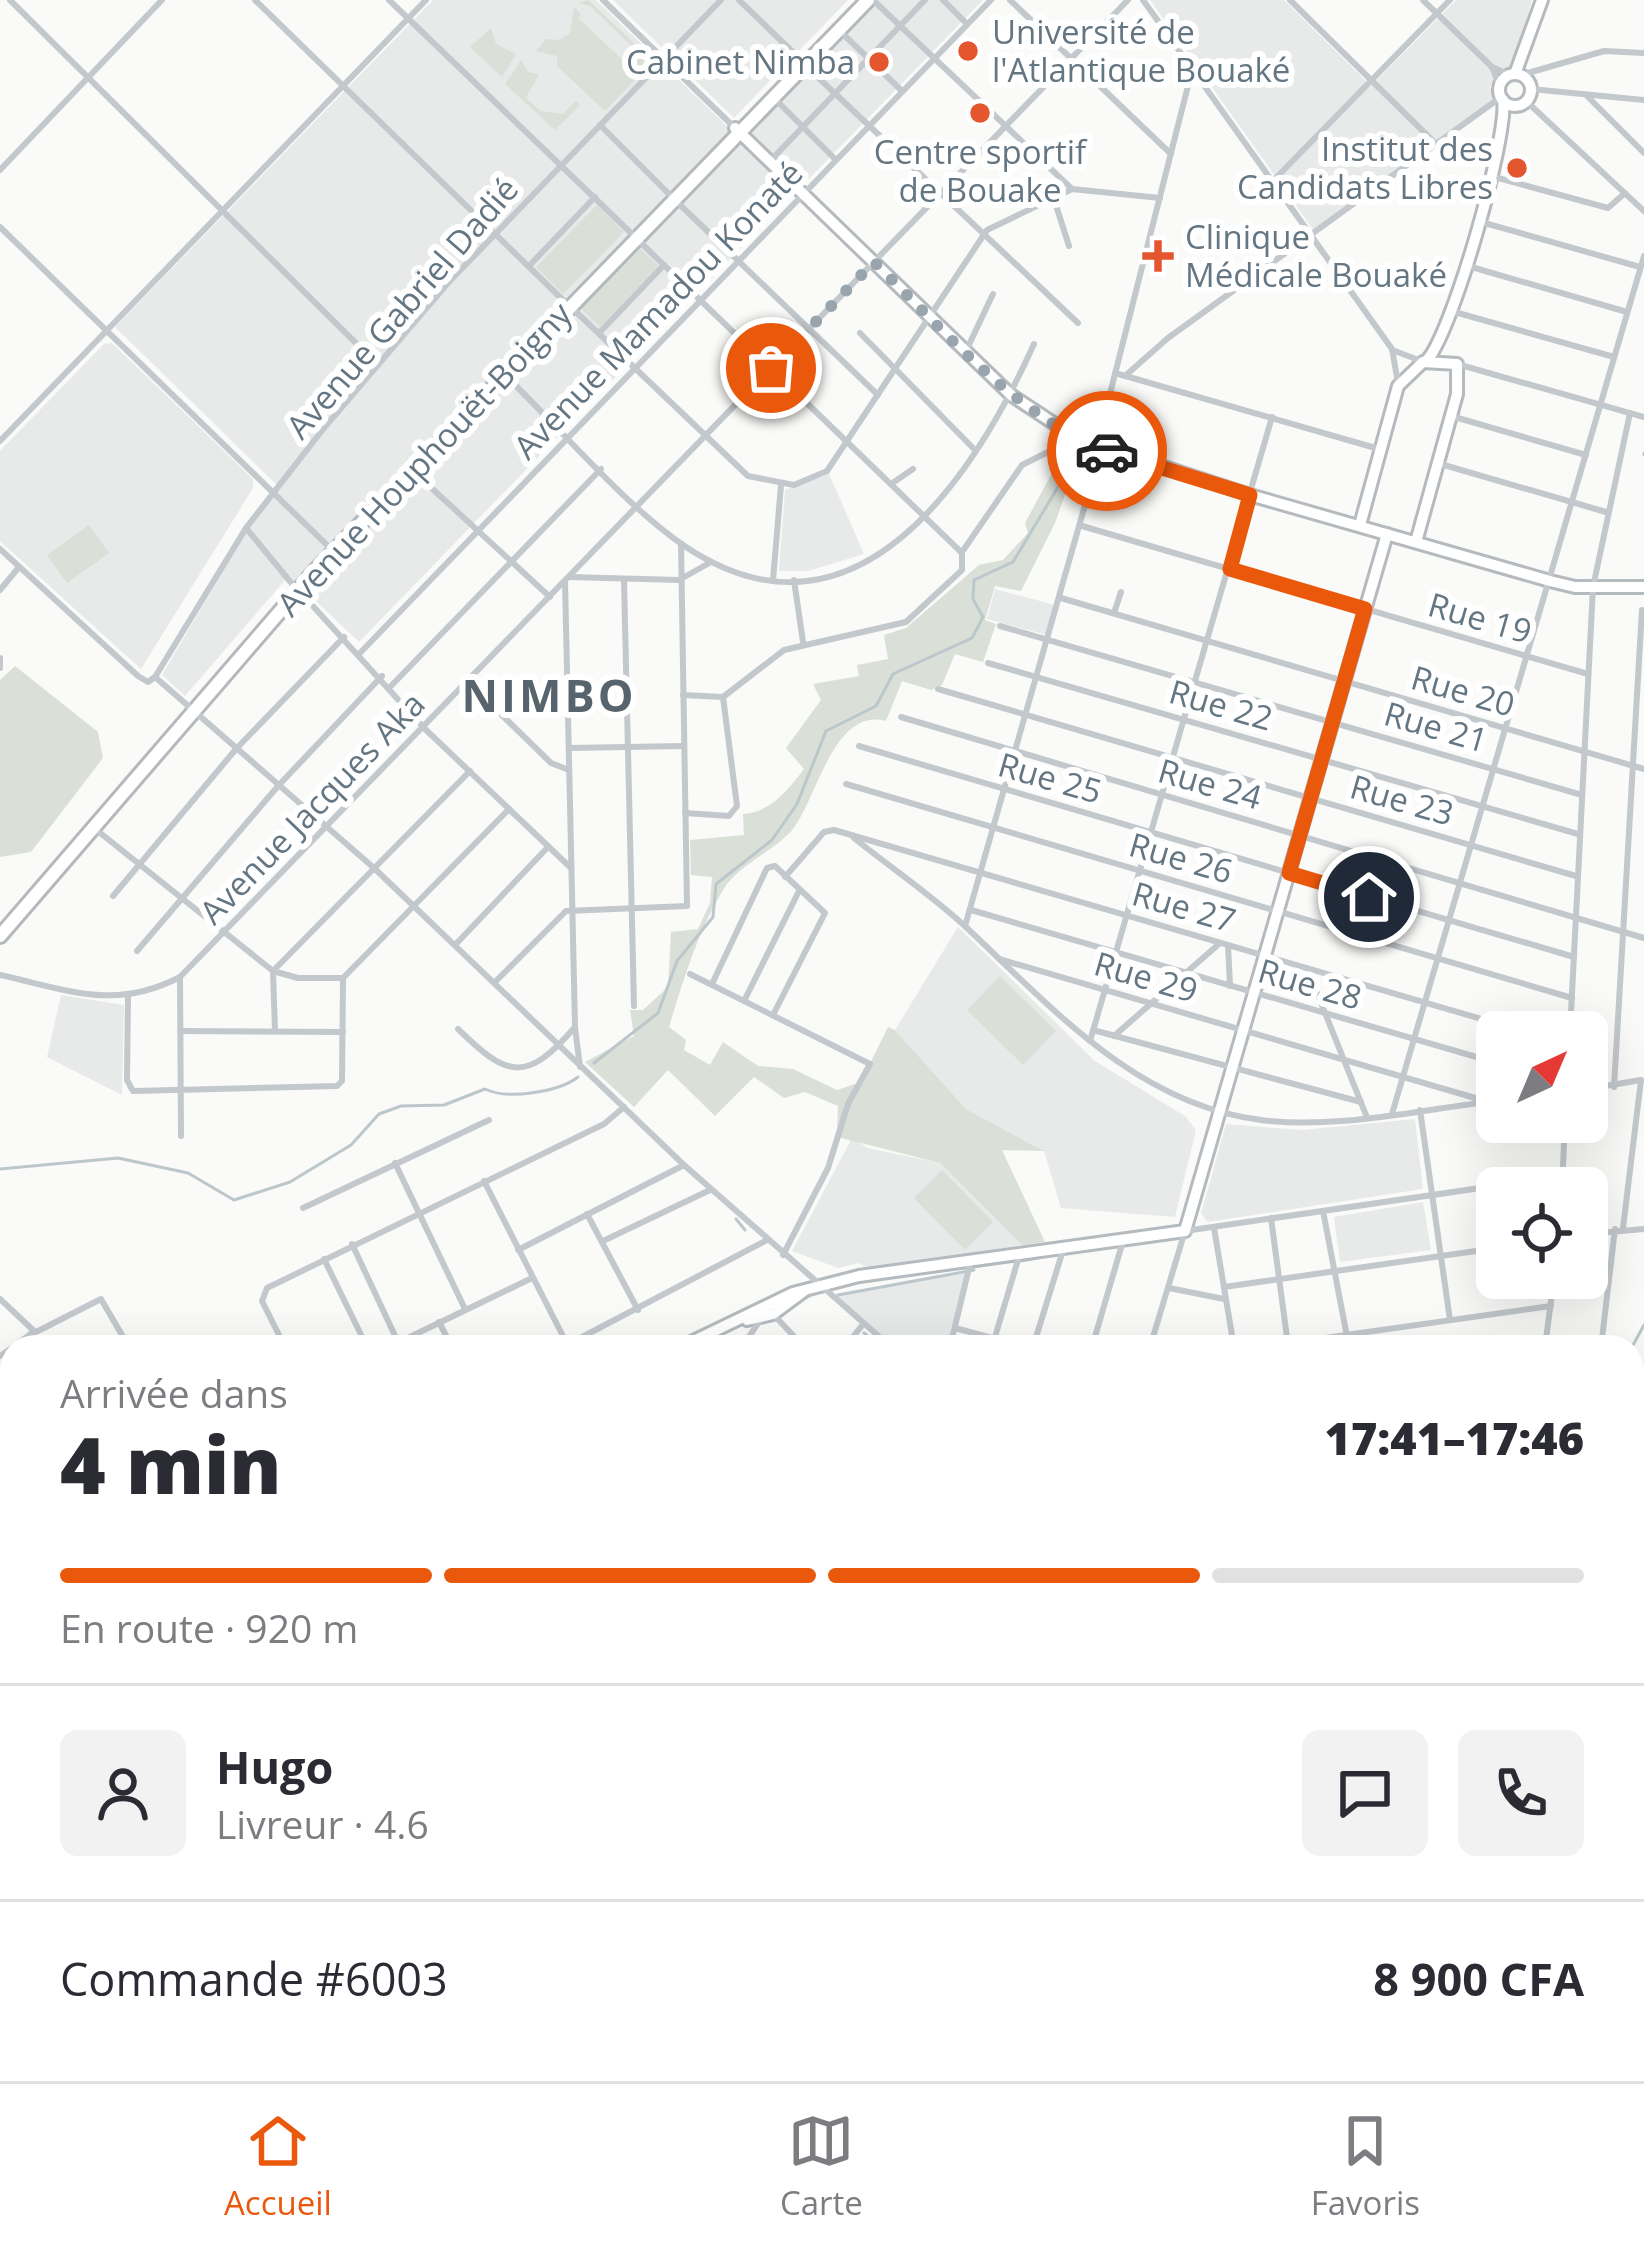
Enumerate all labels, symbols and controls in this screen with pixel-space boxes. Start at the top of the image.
place label: Université de l'Atlantique Bouaké [992,9,1290,92]
marker: Université de l'Atlantique Bouaké [955,38,981,64]
place label: Cabinet Nimba [626,39,855,84]
marker: Cabinet Nimba [866,49,892,75]
marker: Centre sportif de Bouake [967,100,993,126]
place label: Institut des Candidats Libres [1237,126,1493,209]
place label: Centre sportif de Bouake [874,129,1088,212]
street label: Avenue Mamadou Konaté [503,151,812,468]
marker: Institut des Candidats Libres [1504,155,1530,181]
street label: Avenue Gabriel Dadié [276,167,528,448]
place label: Clinique Médicale Bouaké [1185,214,1447,297]
marker: Clinique Médicale Bouaké [1142,240,1174,272]
street label: Avenue Houphouët-Boigny [266,292,581,625]
pin [720,317,822,419]
icon: bag [738,335,804,401]
courier [1047,391,1167,511]
icon: car [1074,418,1140,484]
street label: Rue 19 [1423,581,1537,654]
street label: Rue 20 [1406,654,1520,727]
district label: NIMBO [462,664,636,725]
street label: Rue 22 [1164,668,1278,741]
street label: Avenue Jacques Aka [189,682,434,933]
street label: Rue 21 [1379,690,1493,763]
street label: Rue 25 [993,741,1107,814]
street label: Rue 24 [1153,747,1267,820]
street label: Rue 23 [1345,763,1459,836]
street label: Rue 26 [1124,821,1238,894]
pin [1318,846,1420,948]
icon: home [1336,864,1402,930]
street label: Rue 27 [1127,870,1241,943]
street label: Rue 29 [1089,940,1203,1013]
street label: Rue 28 [1253,947,1367,1020]
north arrow [1476,1011,1608,1143]
map controls [1476,1011,1608,1299]
button: locate [1476,1167,1608,1299]
text: Arrivée dans [60,1366,288,1419]
text: 17:41–17:46 [1325,1407,1584,1468]
text: 4 min [60,1411,282,1517]
text: En route · 920 m [60,1601,358,1654]
button: person [60,1730,186,1856]
button: chat [1302,1730,1428,1856]
button: phone [1458,1730,1584,1856]
text: Hugo [216,1736,333,1797]
text: Livreur · 4.6 [216,1797,429,1850]
text: Commande #6003 [60,1948,448,2009]
text: 8 900 CFA [1373,1948,1584,2009]
tab: Accueil [224,2108,332,2225]
tab: Carte [780,2108,863,2225]
tab: Favoris [1311,2108,1420,2225]

